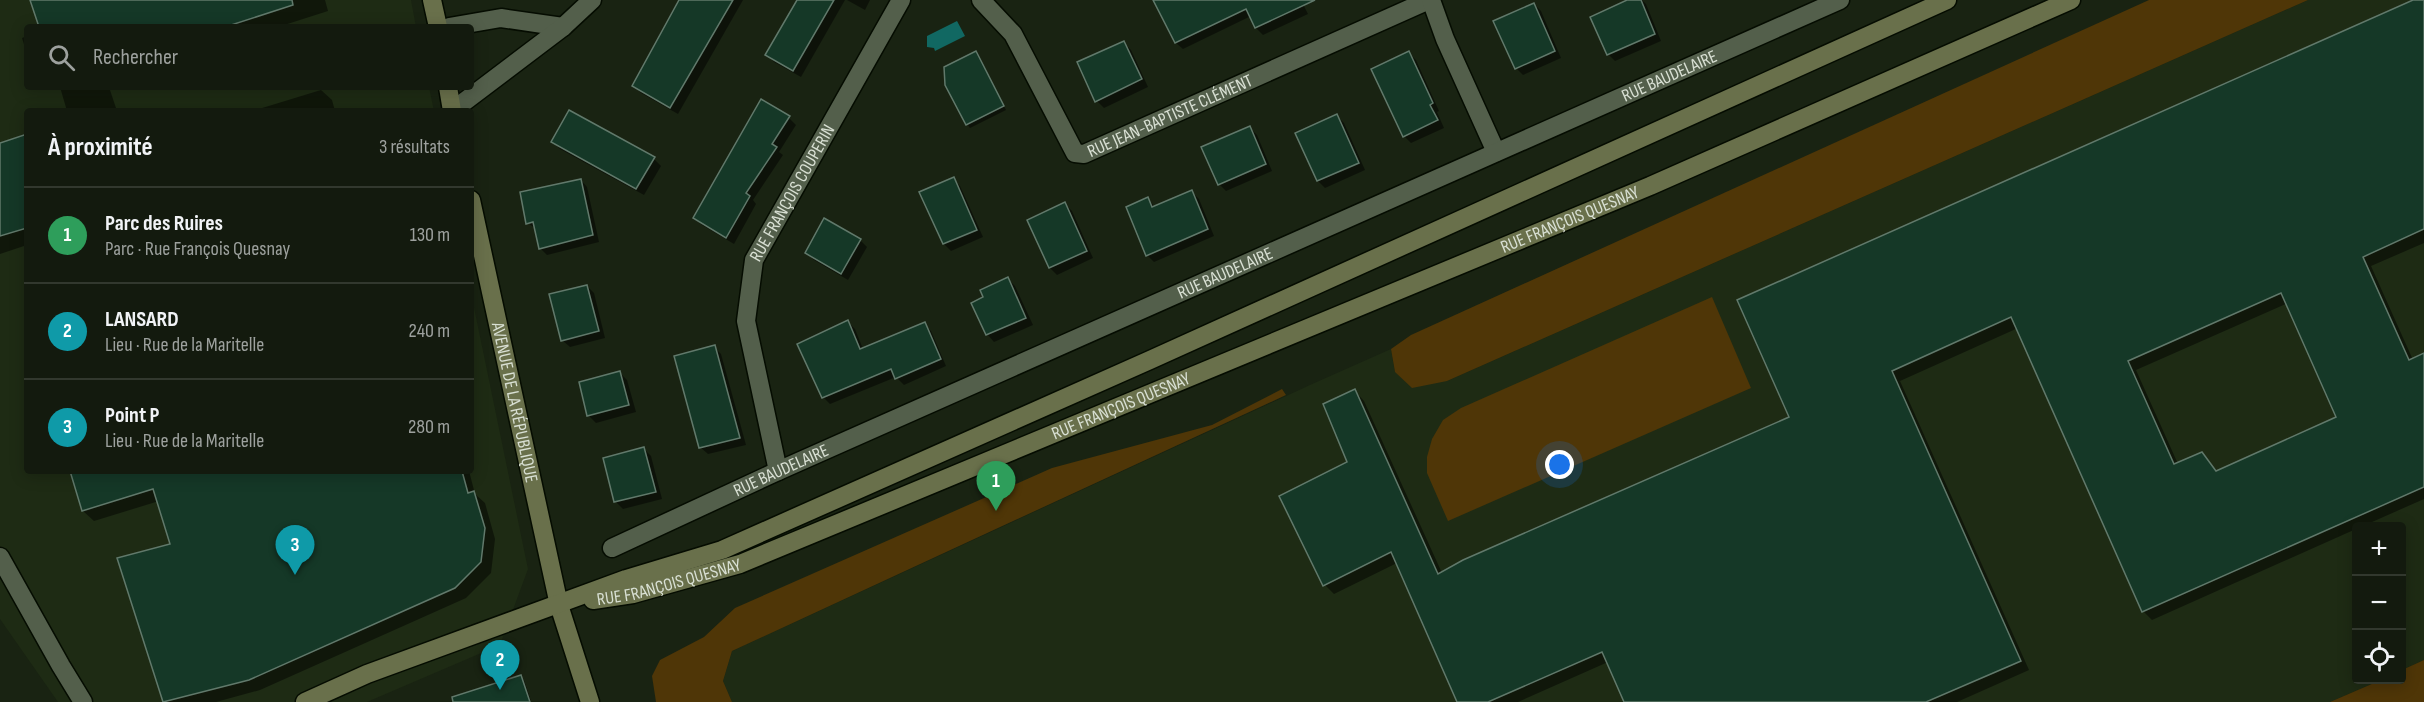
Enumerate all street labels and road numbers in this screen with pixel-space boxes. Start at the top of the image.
street label: RUE BAUDELAIRE [1618,45,1720,106]
street label: RUE JEAN-BAPTISTE CLÉMENT [1084,70,1256,162]
street label: RUE FRANÇOIS COUPERIN [745,121,839,265]
street label: RUE FRANÇOIS QUESNAY [1497,181,1642,257]
street label: RUE BAUDELAIRE [1174,242,1276,303]
street label: AVENUE DE LA RÉPUBLIQUE [487,319,543,484]
street label: RUE FRANÇOIS QUESNAY [1049,368,1194,444]
street label: RUE BAUDELAIRE [730,439,832,501]
street label: RUE FRANÇOIS QUESNAY [595,554,744,610]

